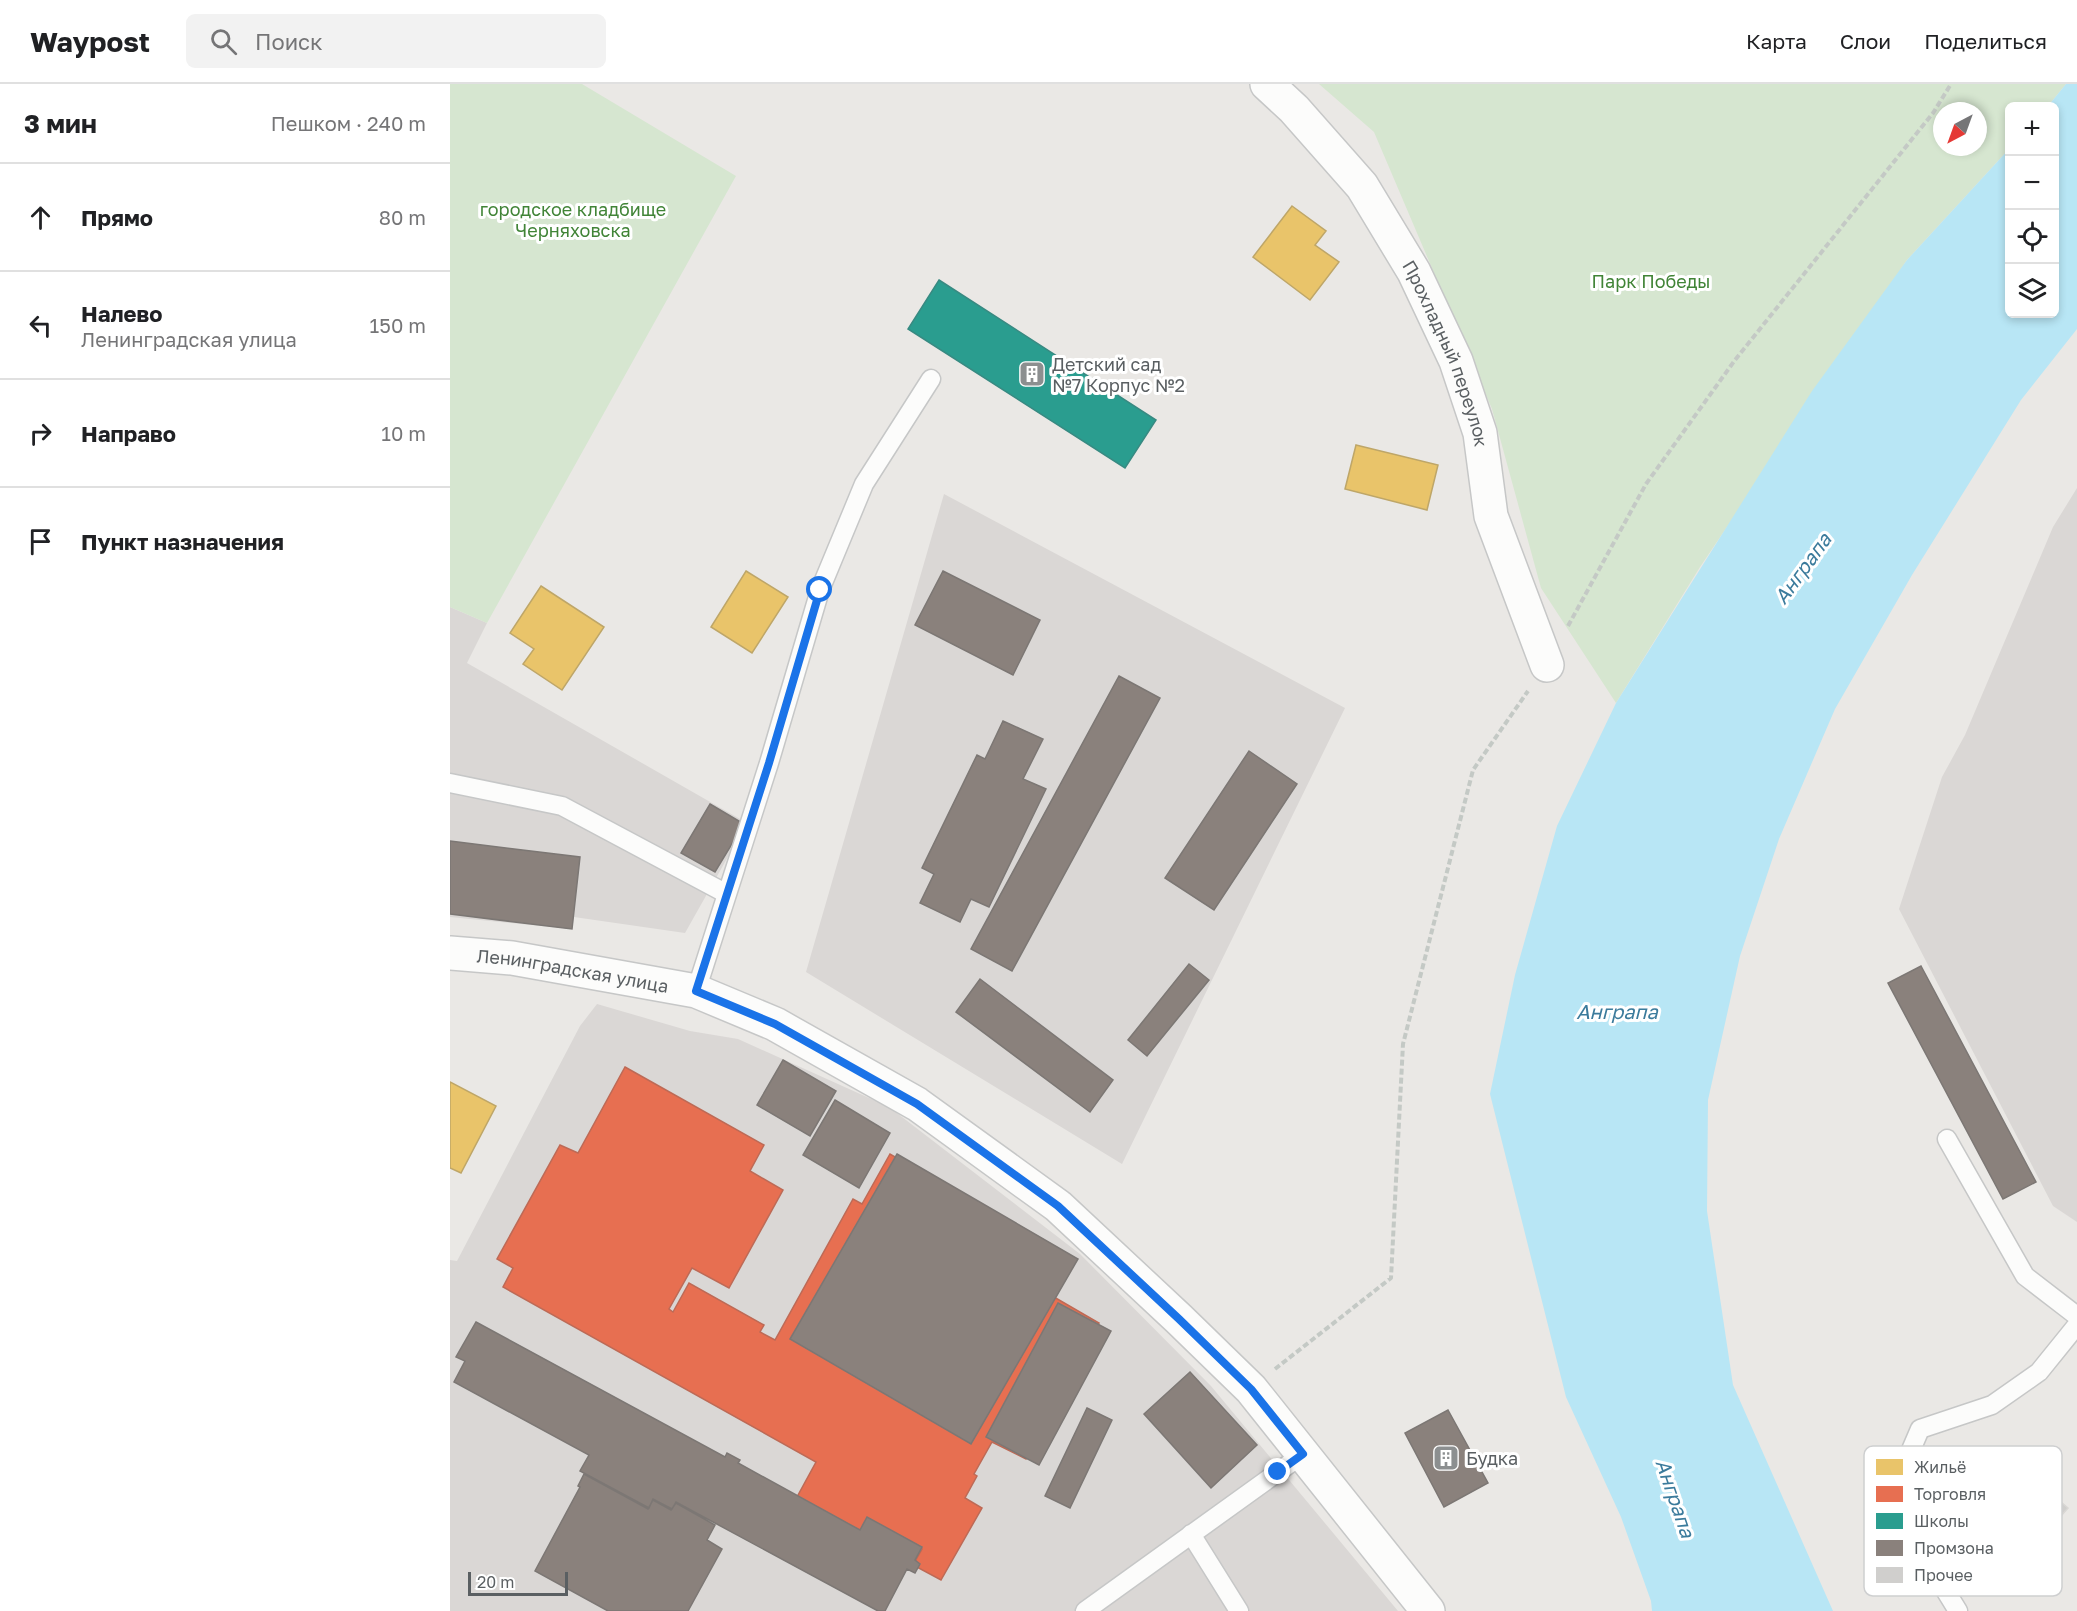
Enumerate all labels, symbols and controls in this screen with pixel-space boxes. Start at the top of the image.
search box [186,14,606,68]
text: Waypost [30,25,150,58]
icon: search [207,25,240,58]
text: Поиск [255,28,323,55]
text: Карта [1746,28,1807,54]
text: Слои [1840,28,1891,54]
text: Поделиться [1924,28,2047,54]
north arrow [1933,102,1987,156]
map controls [2005,102,2059,318]
button: + [2005,102,2059,156]
text: 3 мин [24,108,97,139]
text: Пешком · 240 m [271,111,426,135]
button: − [2005,156,2059,210]
park label: городское кладбище Черняховска [480,198,666,241]
icon: ahead [24,201,57,234]
text: Прямо [81,204,153,231]
text: 80 m [379,205,426,229]
button: locate [2005,210,2059,264]
street label: Прохладный переулок [1398,256,1493,448]
button: layers [2005,264,2059,318]
park label: Парк Победы [1592,270,1710,292]
text: Налево [81,300,163,327]
icon: left [24,309,57,342]
text: 150 m [370,313,426,337]
text: Ленинградская улица [81,327,297,351]
place label: Детский сад №7 Корпус №2 [1052,353,1185,396]
building icon: Детский сад №7 Корпус №2 [1017,359,1047,389]
icon: right [24,417,57,450]
text: Направо [81,420,176,447]
text: 10 m [381,421,426,445]
icon: arrive [24,525,57,558]
water label: Анграпа [1768,527,1836,608]
text: Пункт назначения [81,528,284,555]
route start [806,576,832,602]
street label: Ленинградская улица [476,944,670,997]
water label: Анграпа [1576,999,1659,1023]
building icon: Будка [1431,1443,1461,1473]
legend [1864,1446,2062,1596]
place label: Будка [1466,1447,1518,1469]
water label: Анграпа [1651,1455,1701,1541]
text: Жильё [1914,1457,1966,1477]
route end [1264,1458,1290,1484]
text: Торговля [1914,1484,1986,1504]
text: Школы [1914,1511,1969,1531]
text: Промзона [1914,1538,1994,1558]
text: Прочее [1914,1565,1973,1585]
scale bar [468,1569,568,1596]
text: 20 m [477,1572,514,1592]

